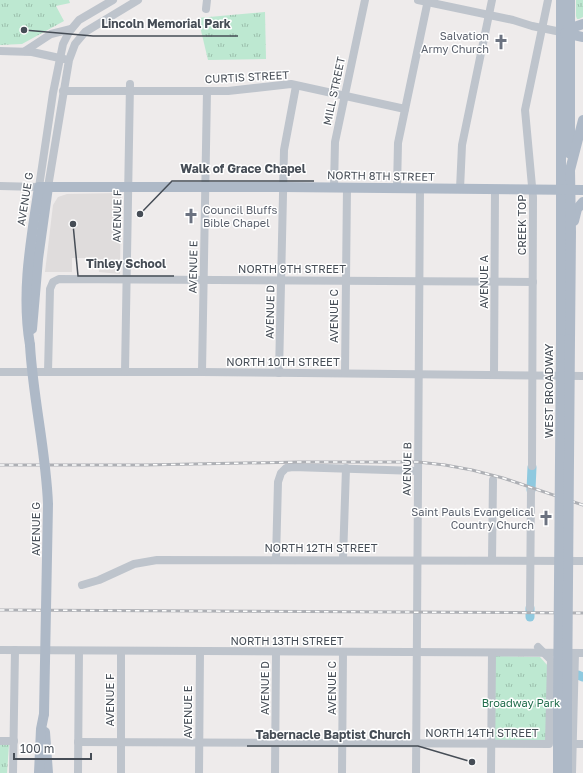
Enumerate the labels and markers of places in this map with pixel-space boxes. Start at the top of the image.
callout: Lincoln Memorial Park [93,12,238,36]
place label: Salvation Army Church [421,29,489,55]
church icon: Salvation Army Church [492,33,510,51]
callout: Walk of Grace Chapel [172,157,314,181]
place label: Council Bluffs Bible Chapel [203,203,277,229]
church icon: Council Bluffs Bible Chapel [182,207,200,225]
callout: Tinley School [78,252,174,276]
place label: Saint Pauls Evangelical Country Church [411,505,534,531]
church icon: Saint Pauls Evangelical Country Church [537,509,555,527]
callout: Tabernacle Baptist Church [247,722,418,746]

